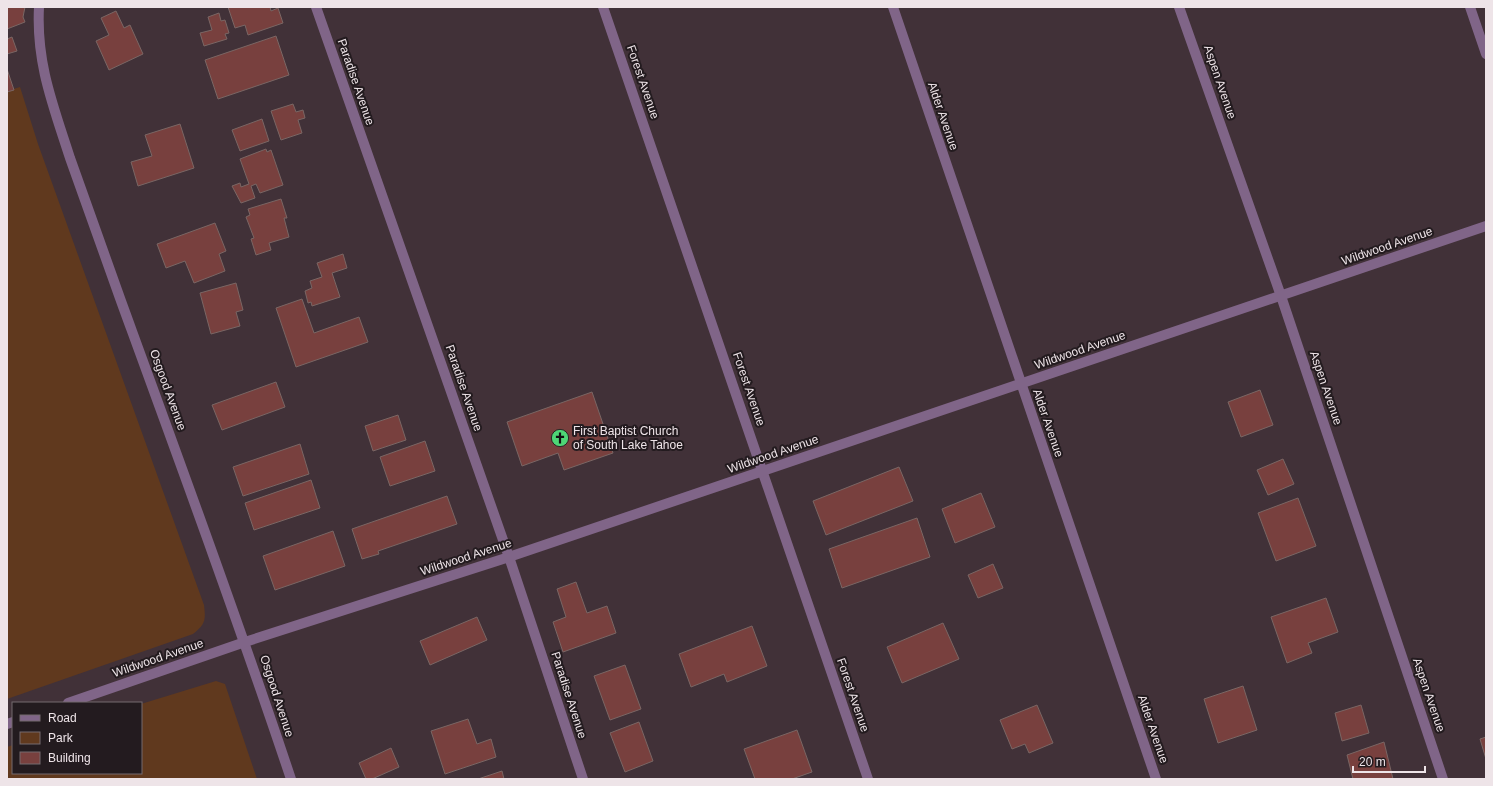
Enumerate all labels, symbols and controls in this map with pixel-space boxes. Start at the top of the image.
street label: Paradise Avenue [335,37,377,127]
street label: Forest Avenue [624,43,662,121]
street label: Aspen Avenue [1201,43,1239,121]
street label: Alder Avenue [925,80,961,152]
street label: Wildwood Avenue [1340,224,1435,268]
street label: Wildwood Avenue [1033,328,1128,372]
street label: Paradise Avenue [443,343,485,433]
street label: Osgood Avenue [147,348,189,433]
street label: Aspen Avenue [1307,349,1345,427]
street label: Forest Avenue [730,350,768,428]
street label: Alder Avenue [1030,387,1066,459]
place label: First Baptist Church of South Lake Tahoe [573,424,683,452]
church icon: First Baptist Church of South Lake Tahoe [550,428,570,448]
street label: Wildwood Avenue [726,432,821,476]
street label: Wildwood Avenue [419,536,514,578]
street label: Wildwood Avenue [111,636,206,680]
street label: Paradise Avenue [548,650,590,741]
street label: Osgood Avenue [257,653,297,739]
street label: Forest Avenue [834,656,872,734]
street label: Aspen Avenue [1410,656,1448,734]
street label: Alder Avenue [1135,693,1171,765]
legend [12,702,142,774]
text: Road [48,711,77,725]
text: Park [48,731,74,745]
scale bar [1353,748,1425,774]
text: Building [48,751,91,765]
text: 20 m [1359,755,1386,769]

